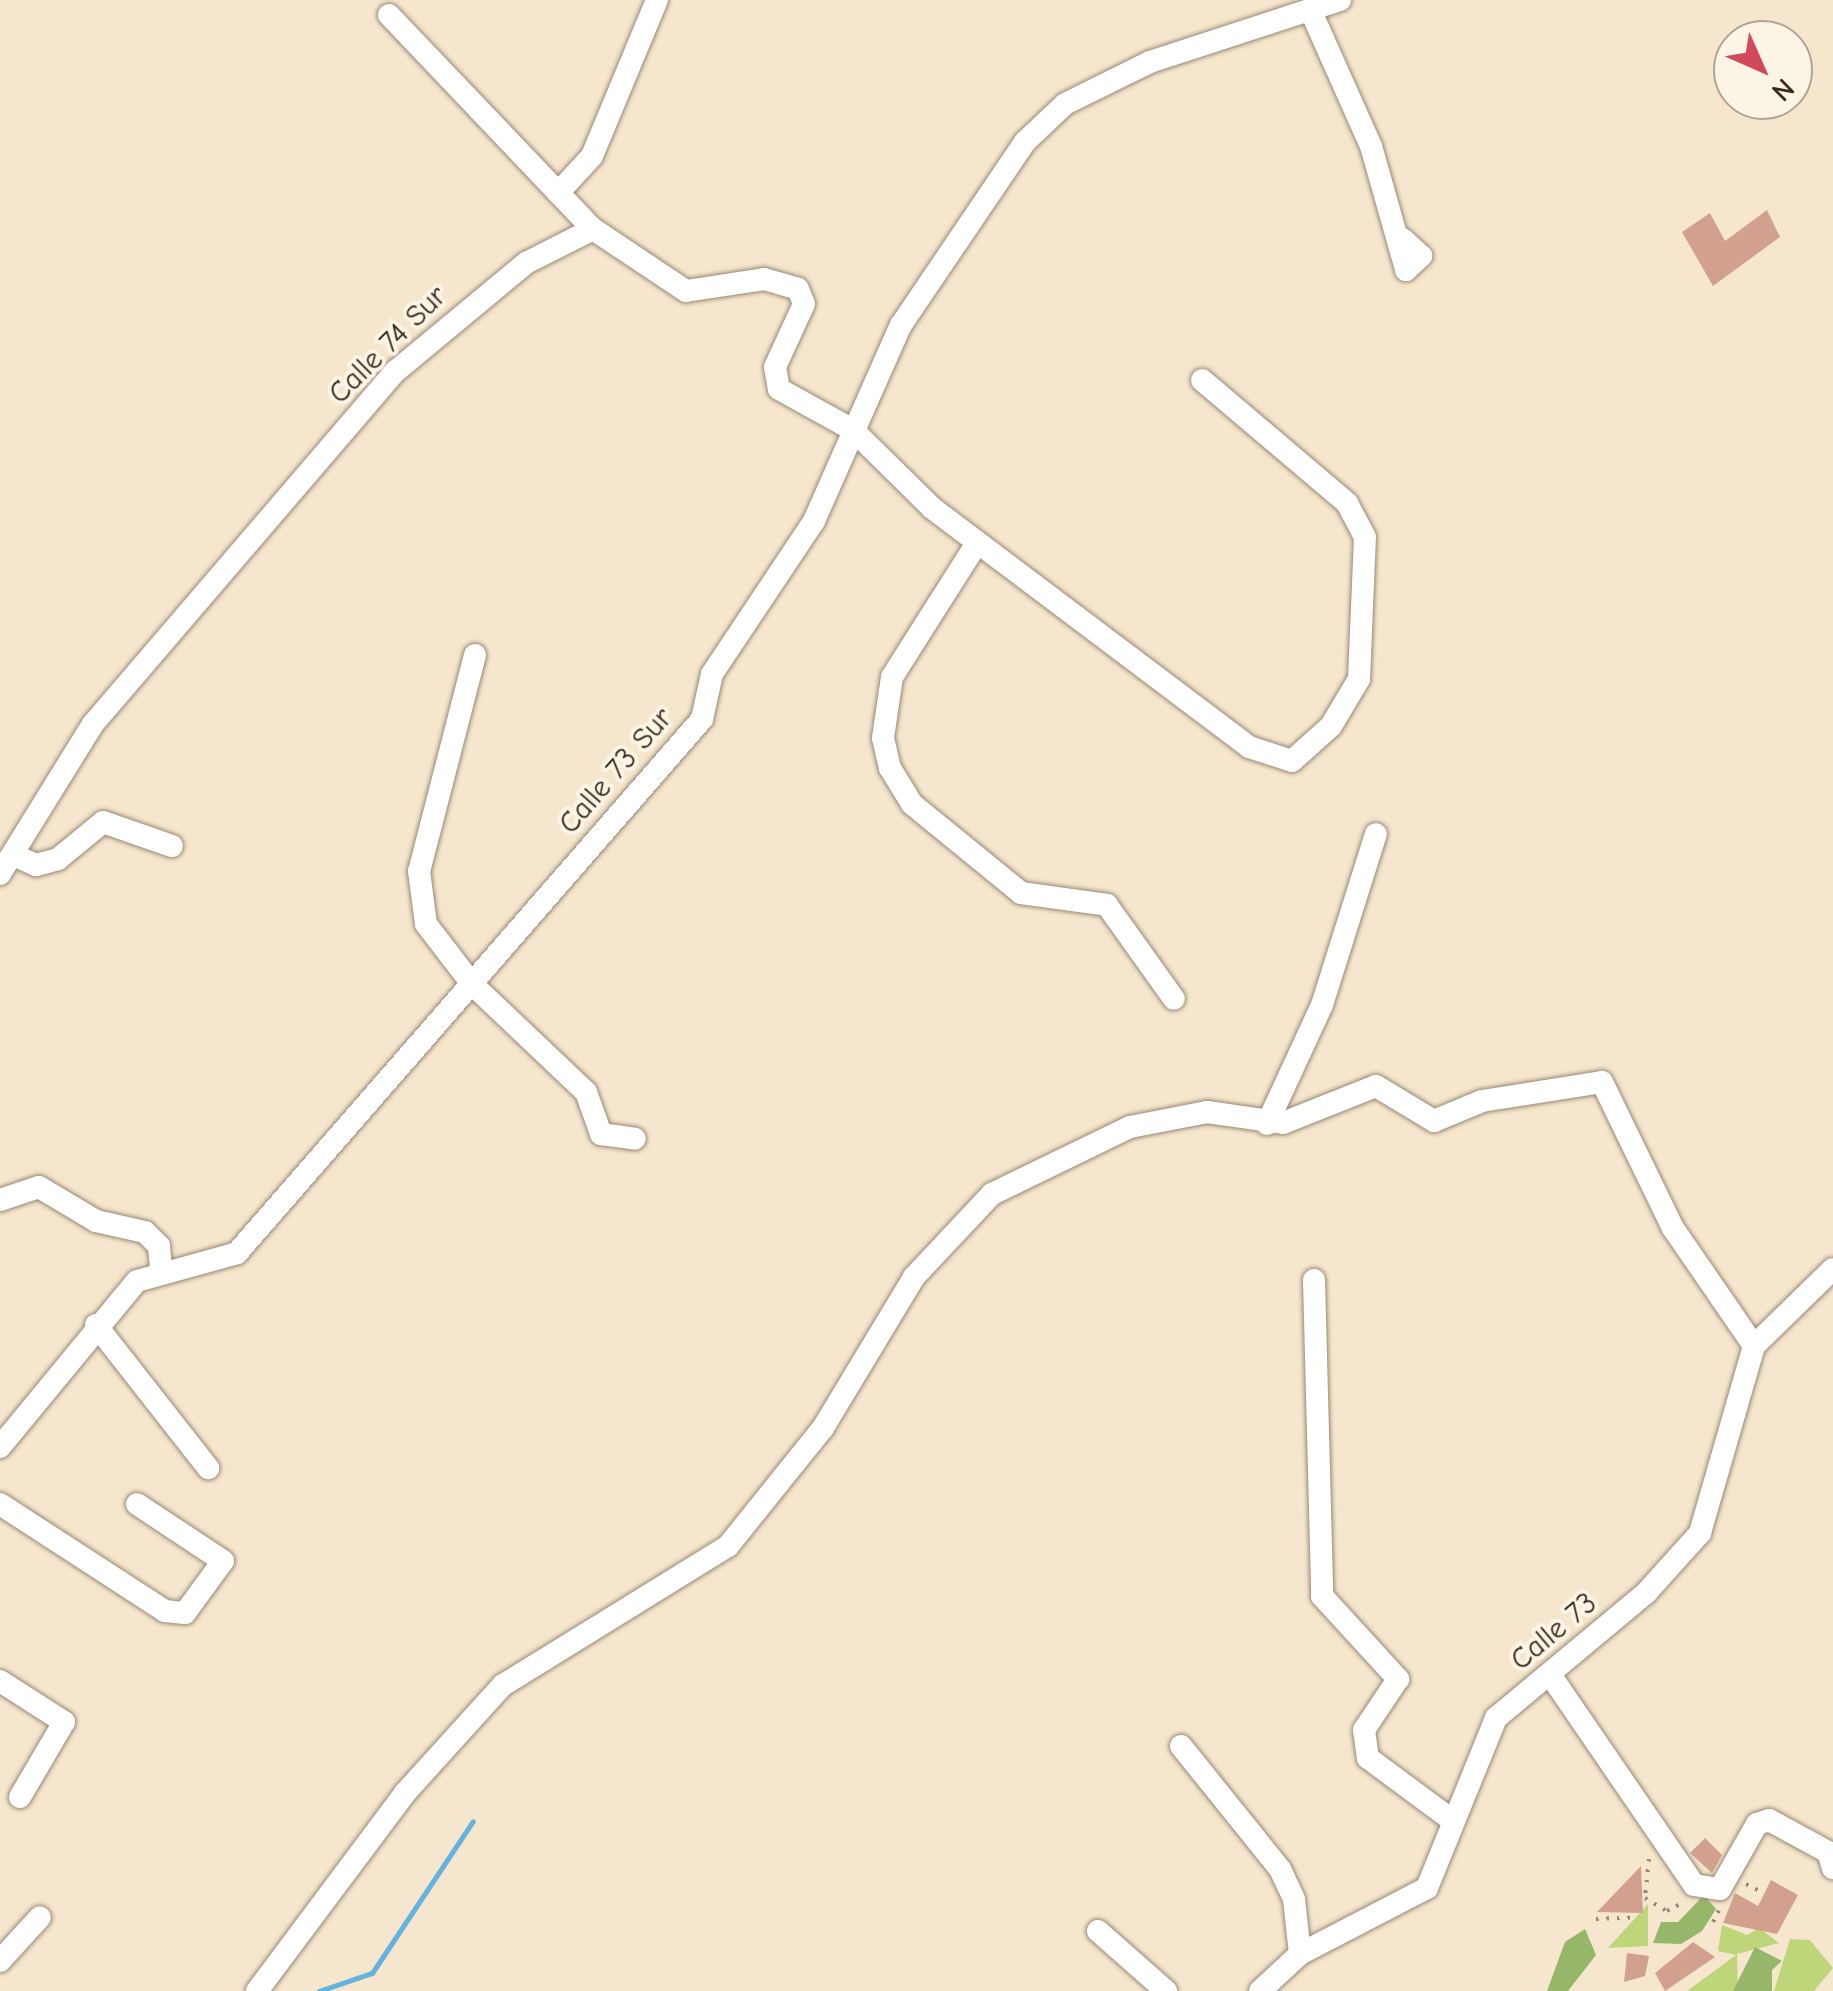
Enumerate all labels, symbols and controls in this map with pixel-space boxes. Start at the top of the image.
north arrow [1713,20,1813,120]
text: N [1765,72,1801,108]
street label: Calle 74 Sur [321,278,455,412]
street label: Calle 73 Sur [551,701,681,841]
street label: Calle 73 [1504,1586,1604,1678]

